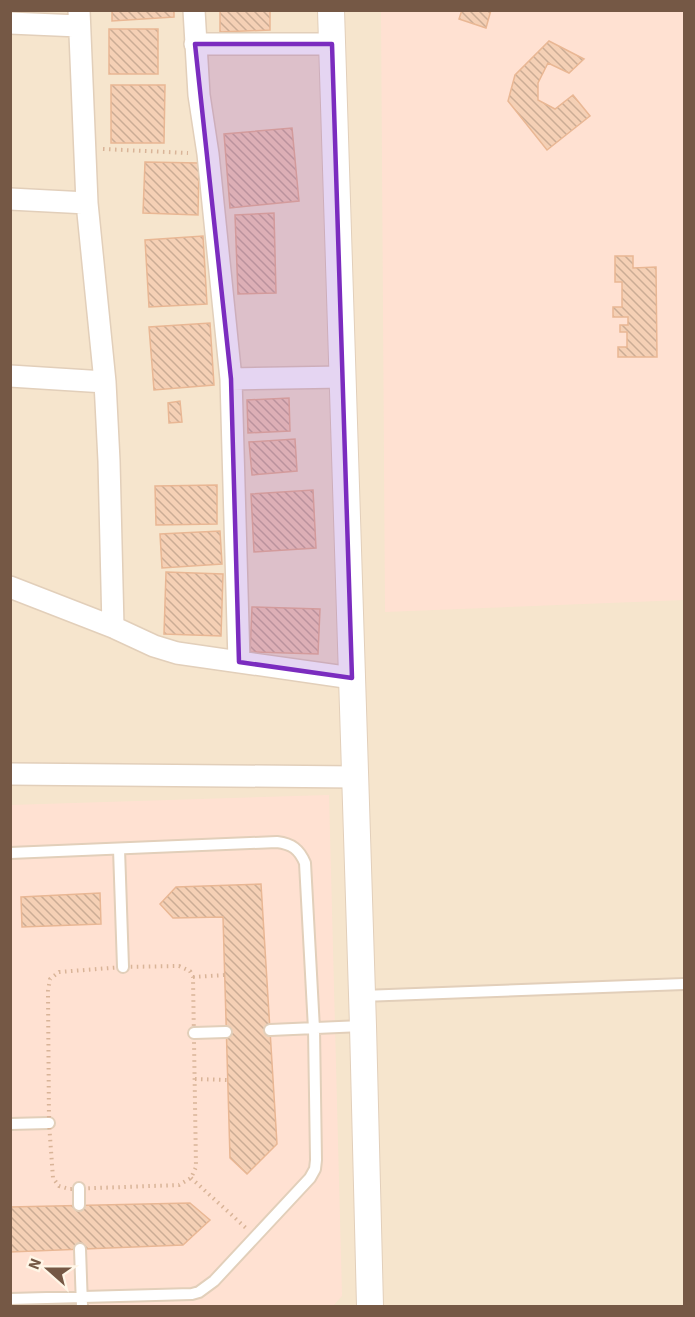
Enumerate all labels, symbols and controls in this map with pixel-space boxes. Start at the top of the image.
north arrow [18,1239,78,1299]
text: N [23,1255,47,1273]

